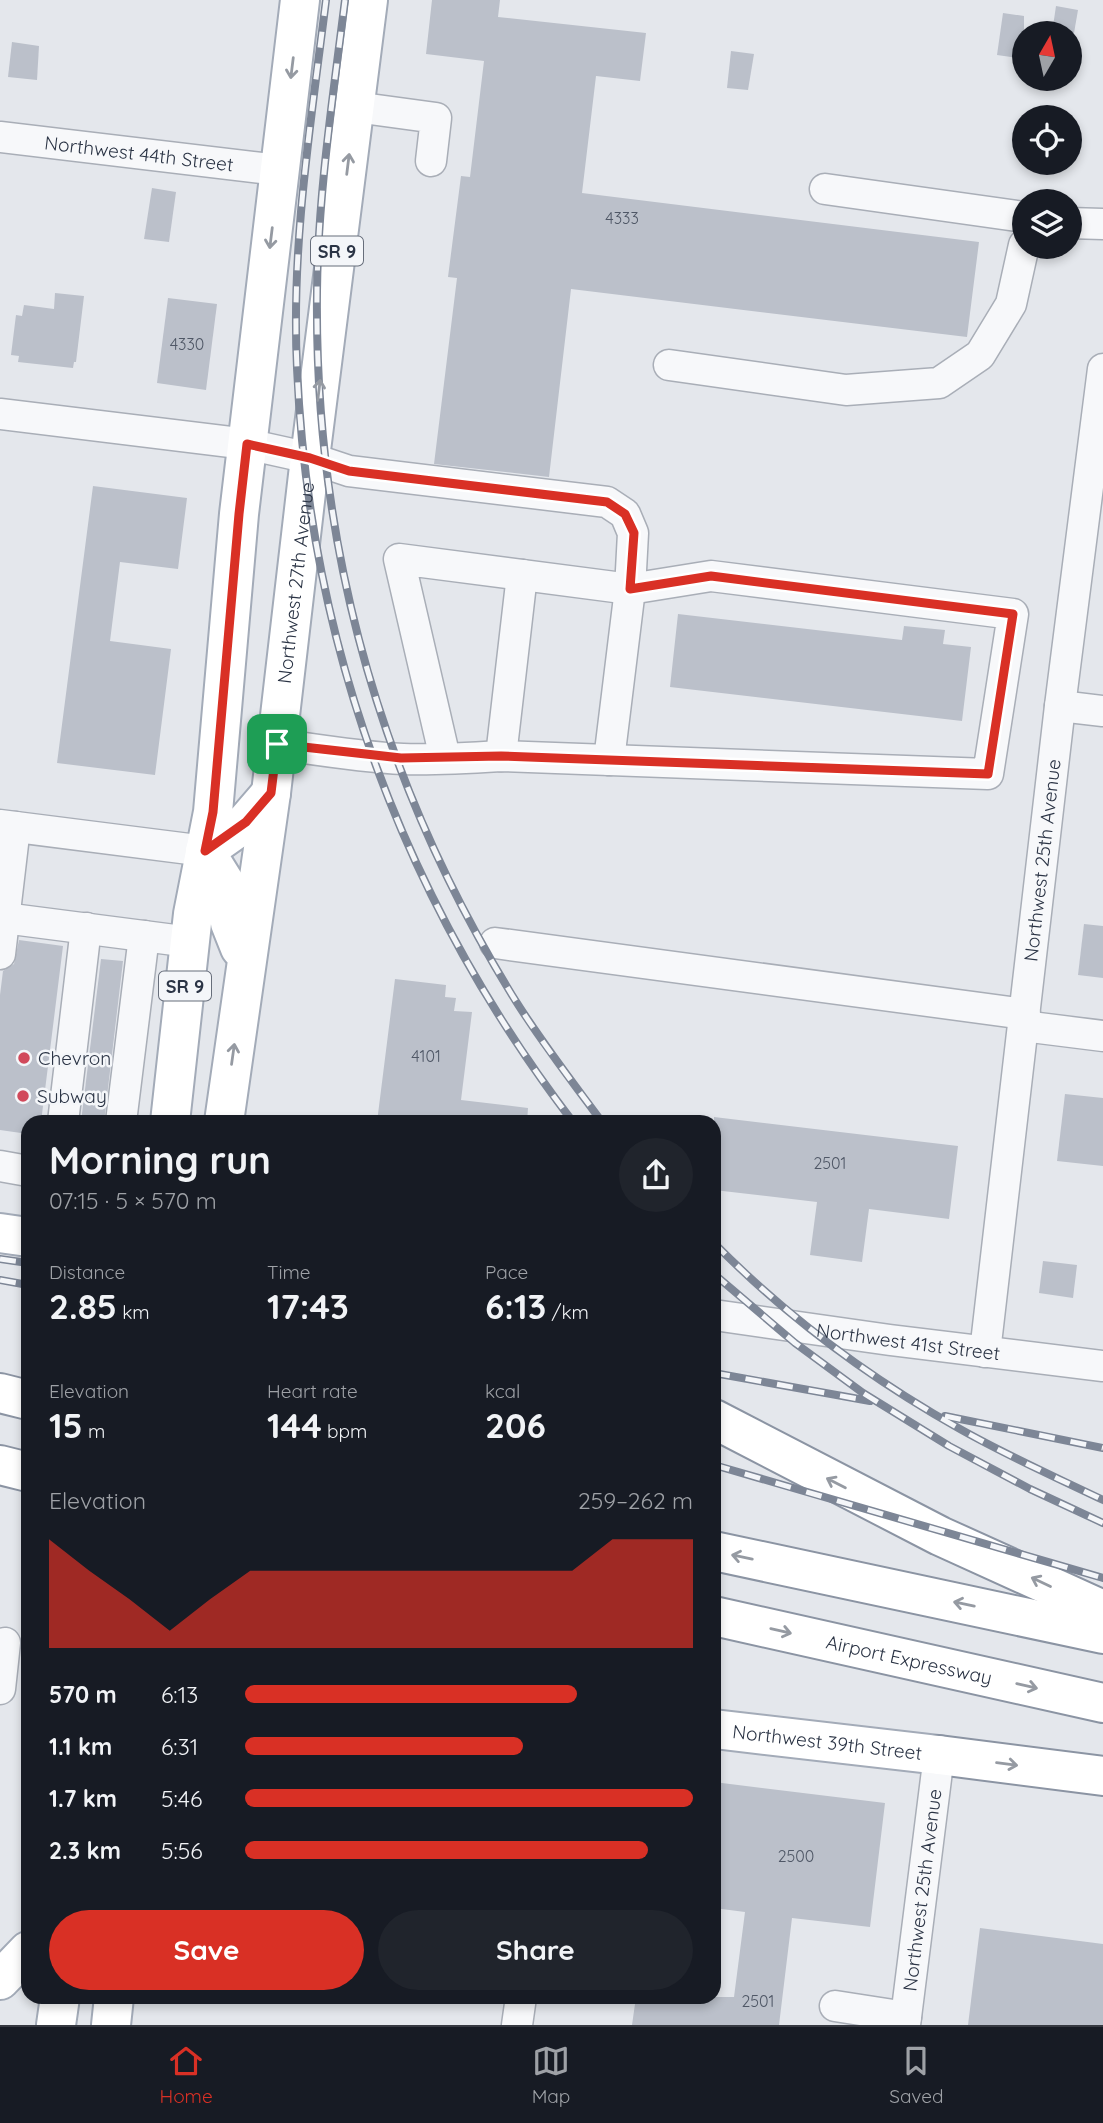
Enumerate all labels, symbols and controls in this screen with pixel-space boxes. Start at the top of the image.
north arrow [1012,21,1082,91]
map controls [1012,21,1082,259]
one-way arrow [285,56,298,79]
button: locate [1012,105,1082,175]
street label: Northwest 44th Street [43,130,235,177]
one-way arrow [342,153,355,176]
button: layers [1012,189,1082,259]
house number: 4333 [605,208,639,228]
one-way arrow [264,226,277,249]
road number: SR 9 [311,236,363,265]
house number: 4330 [170,334,204,354]
one-way arrow [313,379,326,402]
street label: Northwest 27th Avenue [272,481,319,685]
pin [247,714,307,774]
icon: arrive [258,725,296,763]
street label: Northwest 25th Avenue [1018,758,1066,963]
road number: SR 9 [159,972,211,1001]
one-way arrow [227,1043,240,1066]
place label: Chevron [38,1046,111,1070]
house number: 4101 [411,1046,441,1066]
marker: Chevron [16,1050,32,1066]
place label: Subway [37,1084,107,1108]
marker: Subway [15,1088,31,1104]
text: Morning run [49,1136,271,1184]
button: share [619,1138,693,1212]
house number: 2501 [813,1153,847,1173]
text: 07:15 · 5 × 570 m [49,1186,217,1215]
text: Distance [49,1260,125,1284]
text: Time [267,1260,311,1284]
text: Pace [485,1260,528,1284]
text: 2.85 [49,1284,117,1328]
text: 17:43 [267,1284,349,1328]
text: 6:13 [485,1284,546,1328]
text: km [117,1300,150,1324]
text: /km [546,1300,589,1324]
street label: Northwest 41st Street [815,1318,1001,1365]
text: Elevation [49,1379,129,1403]
text: Heart rate [267,1379,358,1403]
text: kcal [485,1379,520,1403]
text: 15 [49,1403,83,1447]
text: 144 [267,1403,322,1447]
text: 206 [485,1403,546,1447]
text: m [83,1419,105,1443]
text: bpm [322,1419,367,1443]
one-way arrow [826,1475,847,1489]
text: Elevation [49,1486,146,1515]
text: 259–262 m [578,1486,693,1515]
one-way arrow [731,1549,754,1563]
one-way arrow [1031,1575,1052,1588]
one-way arrow [953,1597,976,1611]
one-way arrow [769,1625,792,1639]
street label: Airport Expressway [824,1629,994,1690]
text: 570 m [49,1680,117,1709]
text: 6:13 [161,1680,198,1709]
one-way arrow [1015,1680,1038,1693]
street label: Northwest 39th Street [731,1719,923,1765]
text: 1.1 km [49,1732,112,1761]
text: 6:31 [161,1732,198,1761]
one-way arrow [995,1757,1018,1770]
text: 1.7 km [49,1784,117,1813]
text: 5:46 [161,1784,202,1813]
street label: Northwest 25th Avenue [897,1787,947,1993]
text: 2.3 km [49,1836,121,1865]
text: 5:56 [161,1836,203,1865]
house number: 2500 [778,1846,814,1866]
button: Save [49,1910,364,1990]
button: Share [378,1910,693,1990]
house number: 2501 [741,1991,775,2011]
tab: Home [159,2042,213,2108]
tab: Map [532,2042,570,2108]
tab: Saved [889,2042,944,2108]

